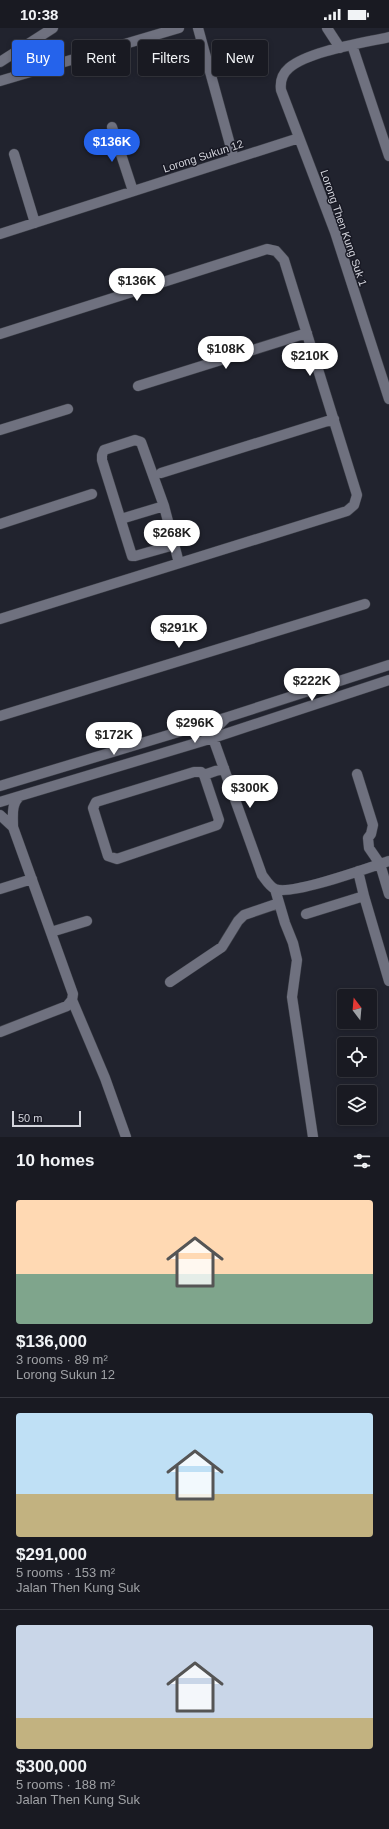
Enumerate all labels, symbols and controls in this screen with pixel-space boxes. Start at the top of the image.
text: 10:38 [20,6,58,23]
chip: Buy [12,40,64,76]
chip: Rent [72,40,130,76]
chip: Filters [138,40,204,76]
chip: New [212,40,268,76]
pin: $136K [84,129,140,163]
text: $136K [93,134,131,149]
street label: Lorong Sukun 12 [161,137,245,175]
street label: Lorong Then Kung Suk 1 [318,168,370,288]
pin: $136K [109,268,165,302]
text: $136K [118,273,156,288]
pin: $108K [198,336,254,370]
text: $108K [207,341,245,356]
pin: $210K [282,343,338,377]
text: $210K [291,348,329,363]
pin: $268K [144,520,200,554]
text: $268K [153,525,191,540]
pin: $291K [151,615,207,649]
text: $291K [160,620,198,635]
pin: $222K [284,668,340,702]
text: $222K [293,673,331,688]
pin: $296K [167,710,223,744]
text: $296K [176,715,214,730]
pin: $172K [86,722,142,756]
text: $172K [95,727,133,742]
pin: $300K [222,775,278,809]
text: $300K [231,780,269,795]
north arrow [337,989,377,1029]
map controls [337,989,377,1125]
button: locate [337,1037,377,1077]
button: layers [337,1085,377,1125]
scale bar [12,1109,81,1128]
text: 50 m [18,1112,42,1124]
icon: filters [351,1150,373,1172]
text: 10 homes [16,1151,94,1170]
icon: home [159,1226,231,1298]
text: $136,000 [16,1332,87,1351]
text: 3 rooms · 89 m² [16,1352,108,1367]
text: Lorong Sukun 12 [16,1367,115,1382]
icon: home [159,1439,231,1511]
text: $291,000 [16,1545,87,1564]
text: 5 rooms · 153 m² [16,1565,115,1580]
text: Jalan Then Kung Suk [16,1580,140,1595]
icon: home [159,1651,231,1723]
text: $300,000 [16,1757,87,1776]
text: 5 rooms · 188 m² [16,1777,115,1792]
text: Jalan Then Kung Suk [16,1792,140,1807]

